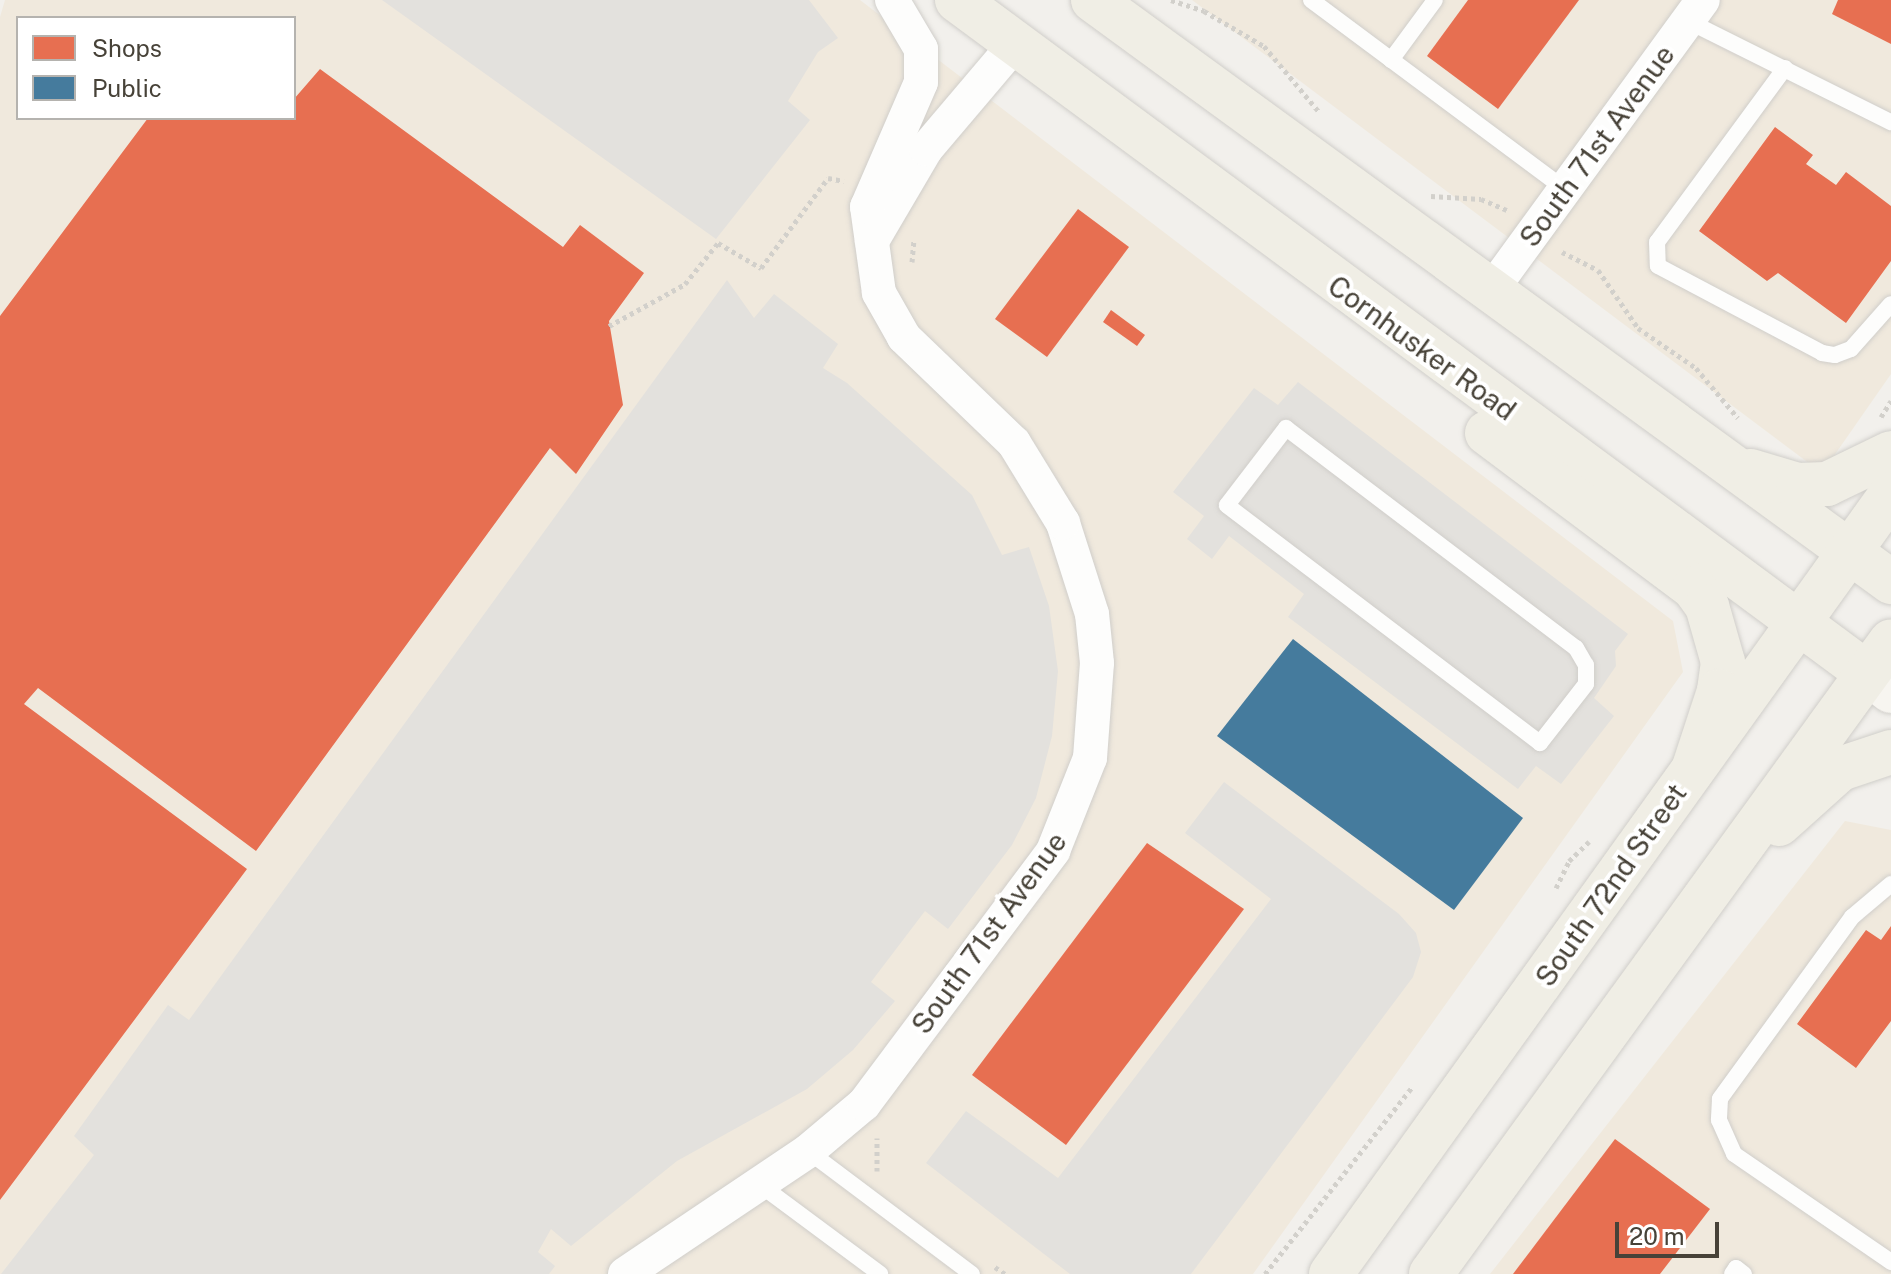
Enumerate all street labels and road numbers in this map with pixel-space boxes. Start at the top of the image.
street label: South 71st Avenue [1513,39,1681,253]
street label: Cornhusker Road [1322,269,1522,427]
street label: South 72nd Street [1528,777,1694,993]
street label: South 71st Avenue [905,826,1073,1040]

